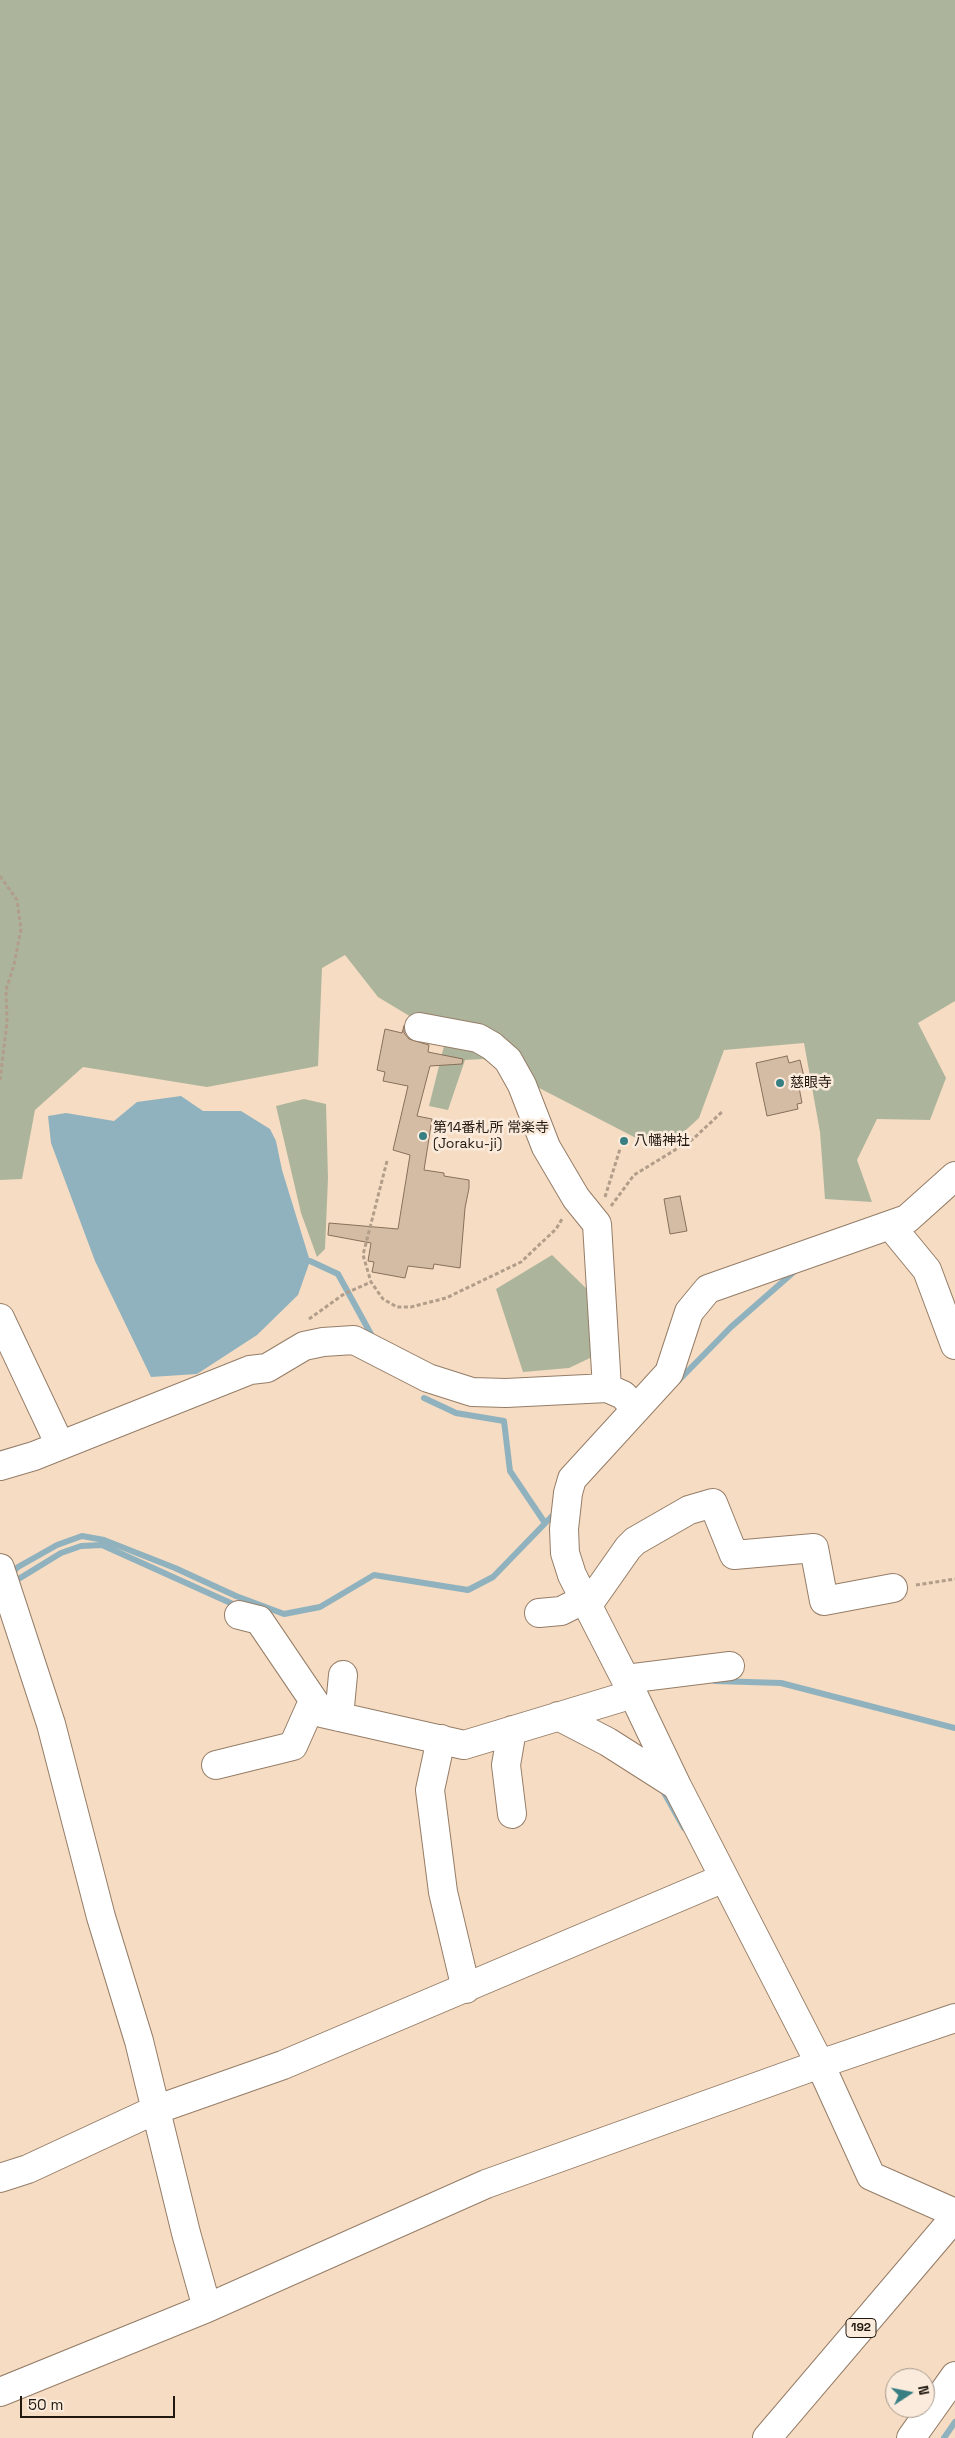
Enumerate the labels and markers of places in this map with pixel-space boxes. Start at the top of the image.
place label: 慈眼寺 [790,1075,832,1091]
marker: 慈眼寺 [774,1077,786,1089]
place label: 第14番札所 常楽寺 (Joraku-ji) [433,1120,549,1152]
marker: 第14番札所 常楽寺 (Joraku-ji) [417,1130,429,1142]
place label: 八幡神社 [634,1133,690,1149]
marker: 八幡神社 [618,1135,630,1147]

